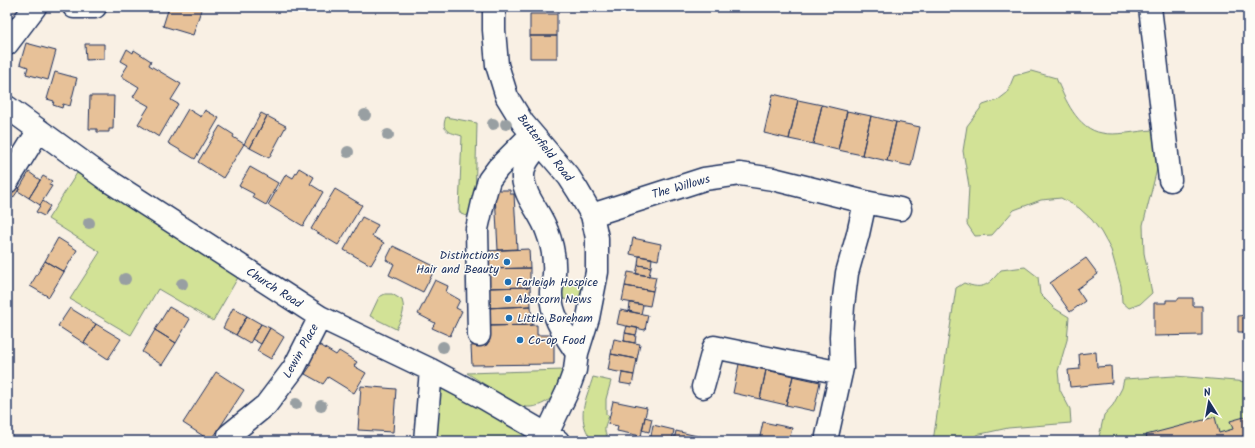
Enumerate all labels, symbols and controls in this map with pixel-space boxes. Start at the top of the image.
street label: Butterfield Road [512,110,578,187]
street label: The Willows [650,170,712,204]
place label: Distinctions Hair and Beauty [416,246,499,279]
marker: Distinctions Hair and Beauty [502,257,512,267]
street label: Church Road [242,263,307,314]
place label: Farleigh Hospice [516,273,599,292]
marker: Farleigh Hospice [503,277,513,287]
place label: Abercorn News [516,290,592,309]
marker: Abercorn News [503,294,513,304]
place label: Little Boreham [517,309,593,328]
marker: Little Boreham [504,313,514,323]
street label: Lewin Place [278,320,324,382]
place label: Co-op Food [528,331,586,350]
marker: Co-op Food [515,335,525,345]
north arrow [1189,382,1229,422]
text: N [1202,384,1212,403]

